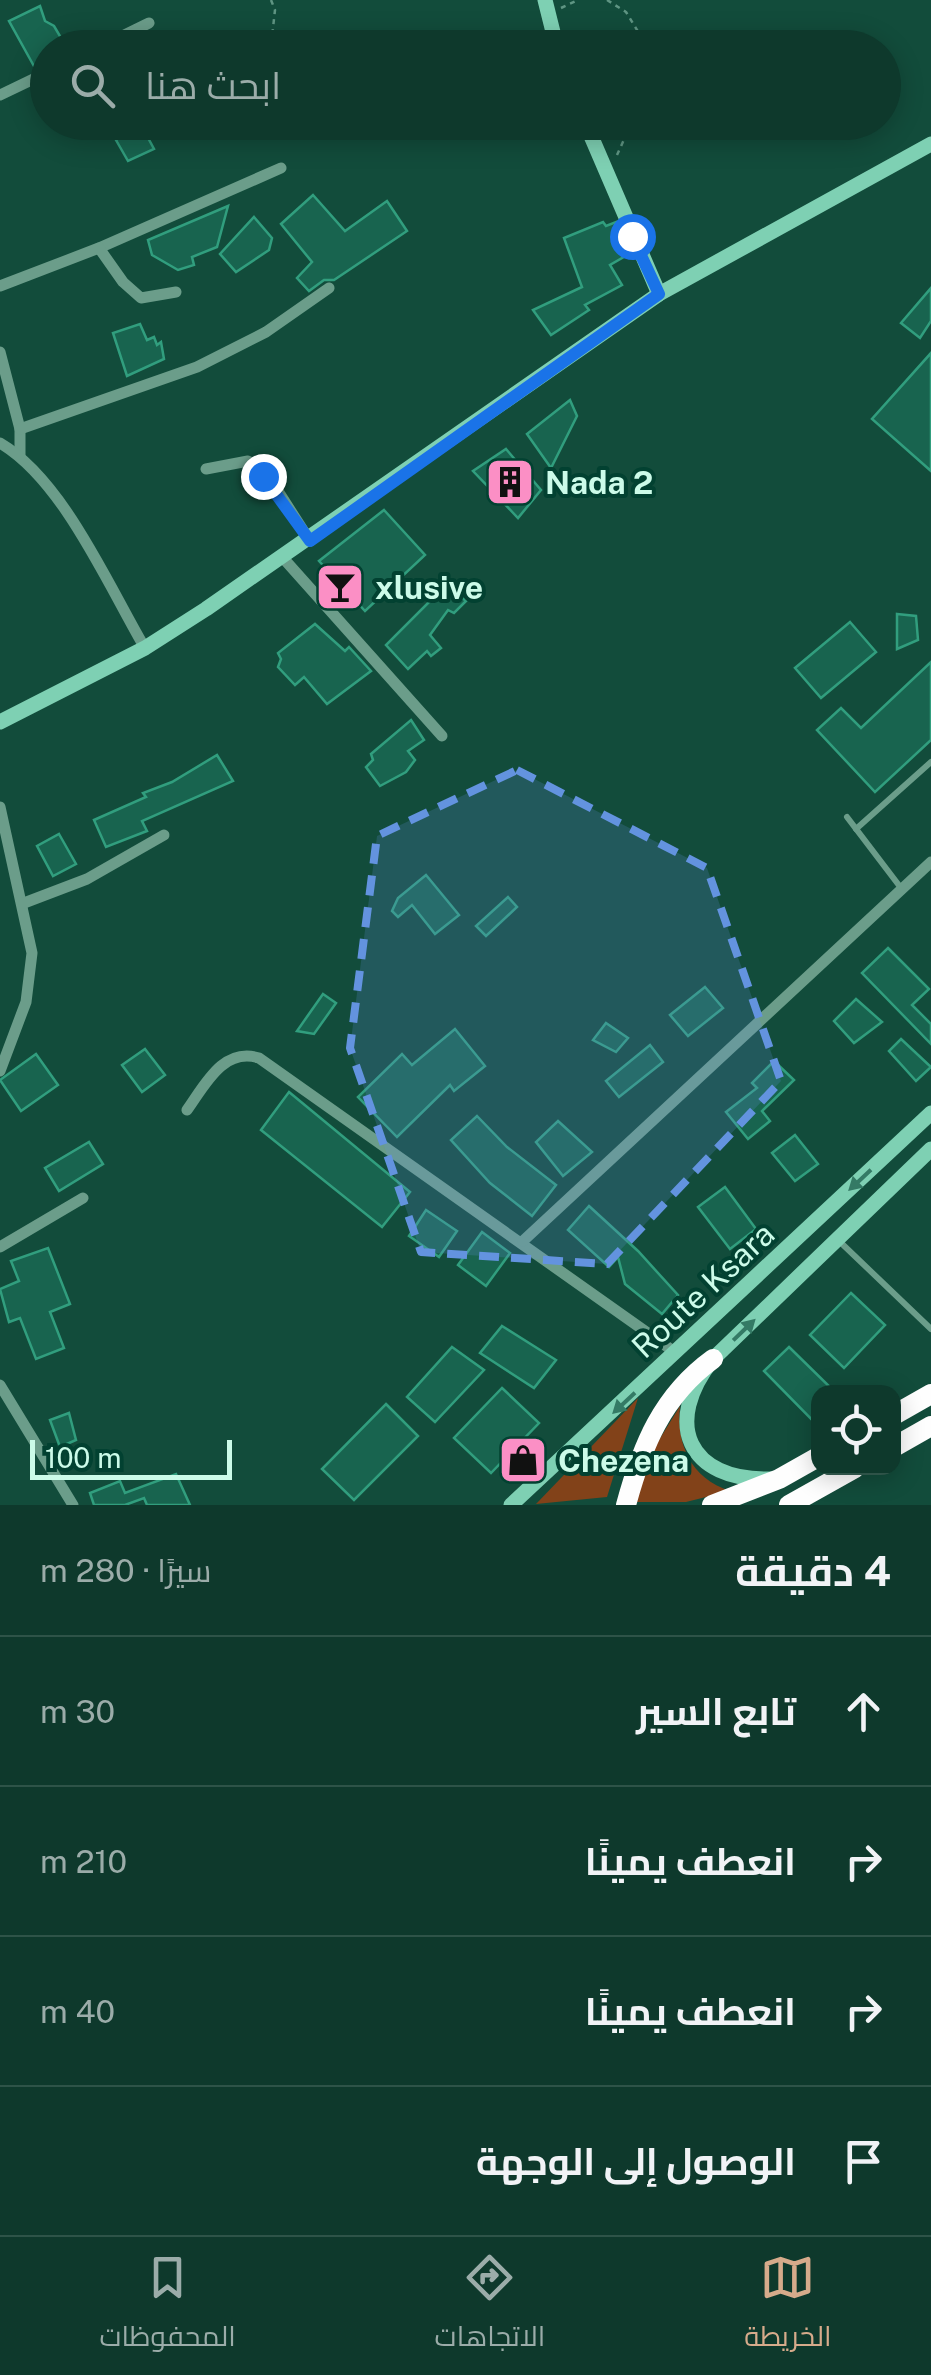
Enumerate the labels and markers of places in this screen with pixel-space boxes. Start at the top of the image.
building icon: Nada 2 [484,456,536,508]
place label: Nada 2 [545,464,653,501]
bar icon: xlusive [314,561,366,613]
place label: xlusive [375,569,483,606]
shop icon: Chezena [497,1434,549,1486]
place label: Chezena [558,1442,689,1479]

